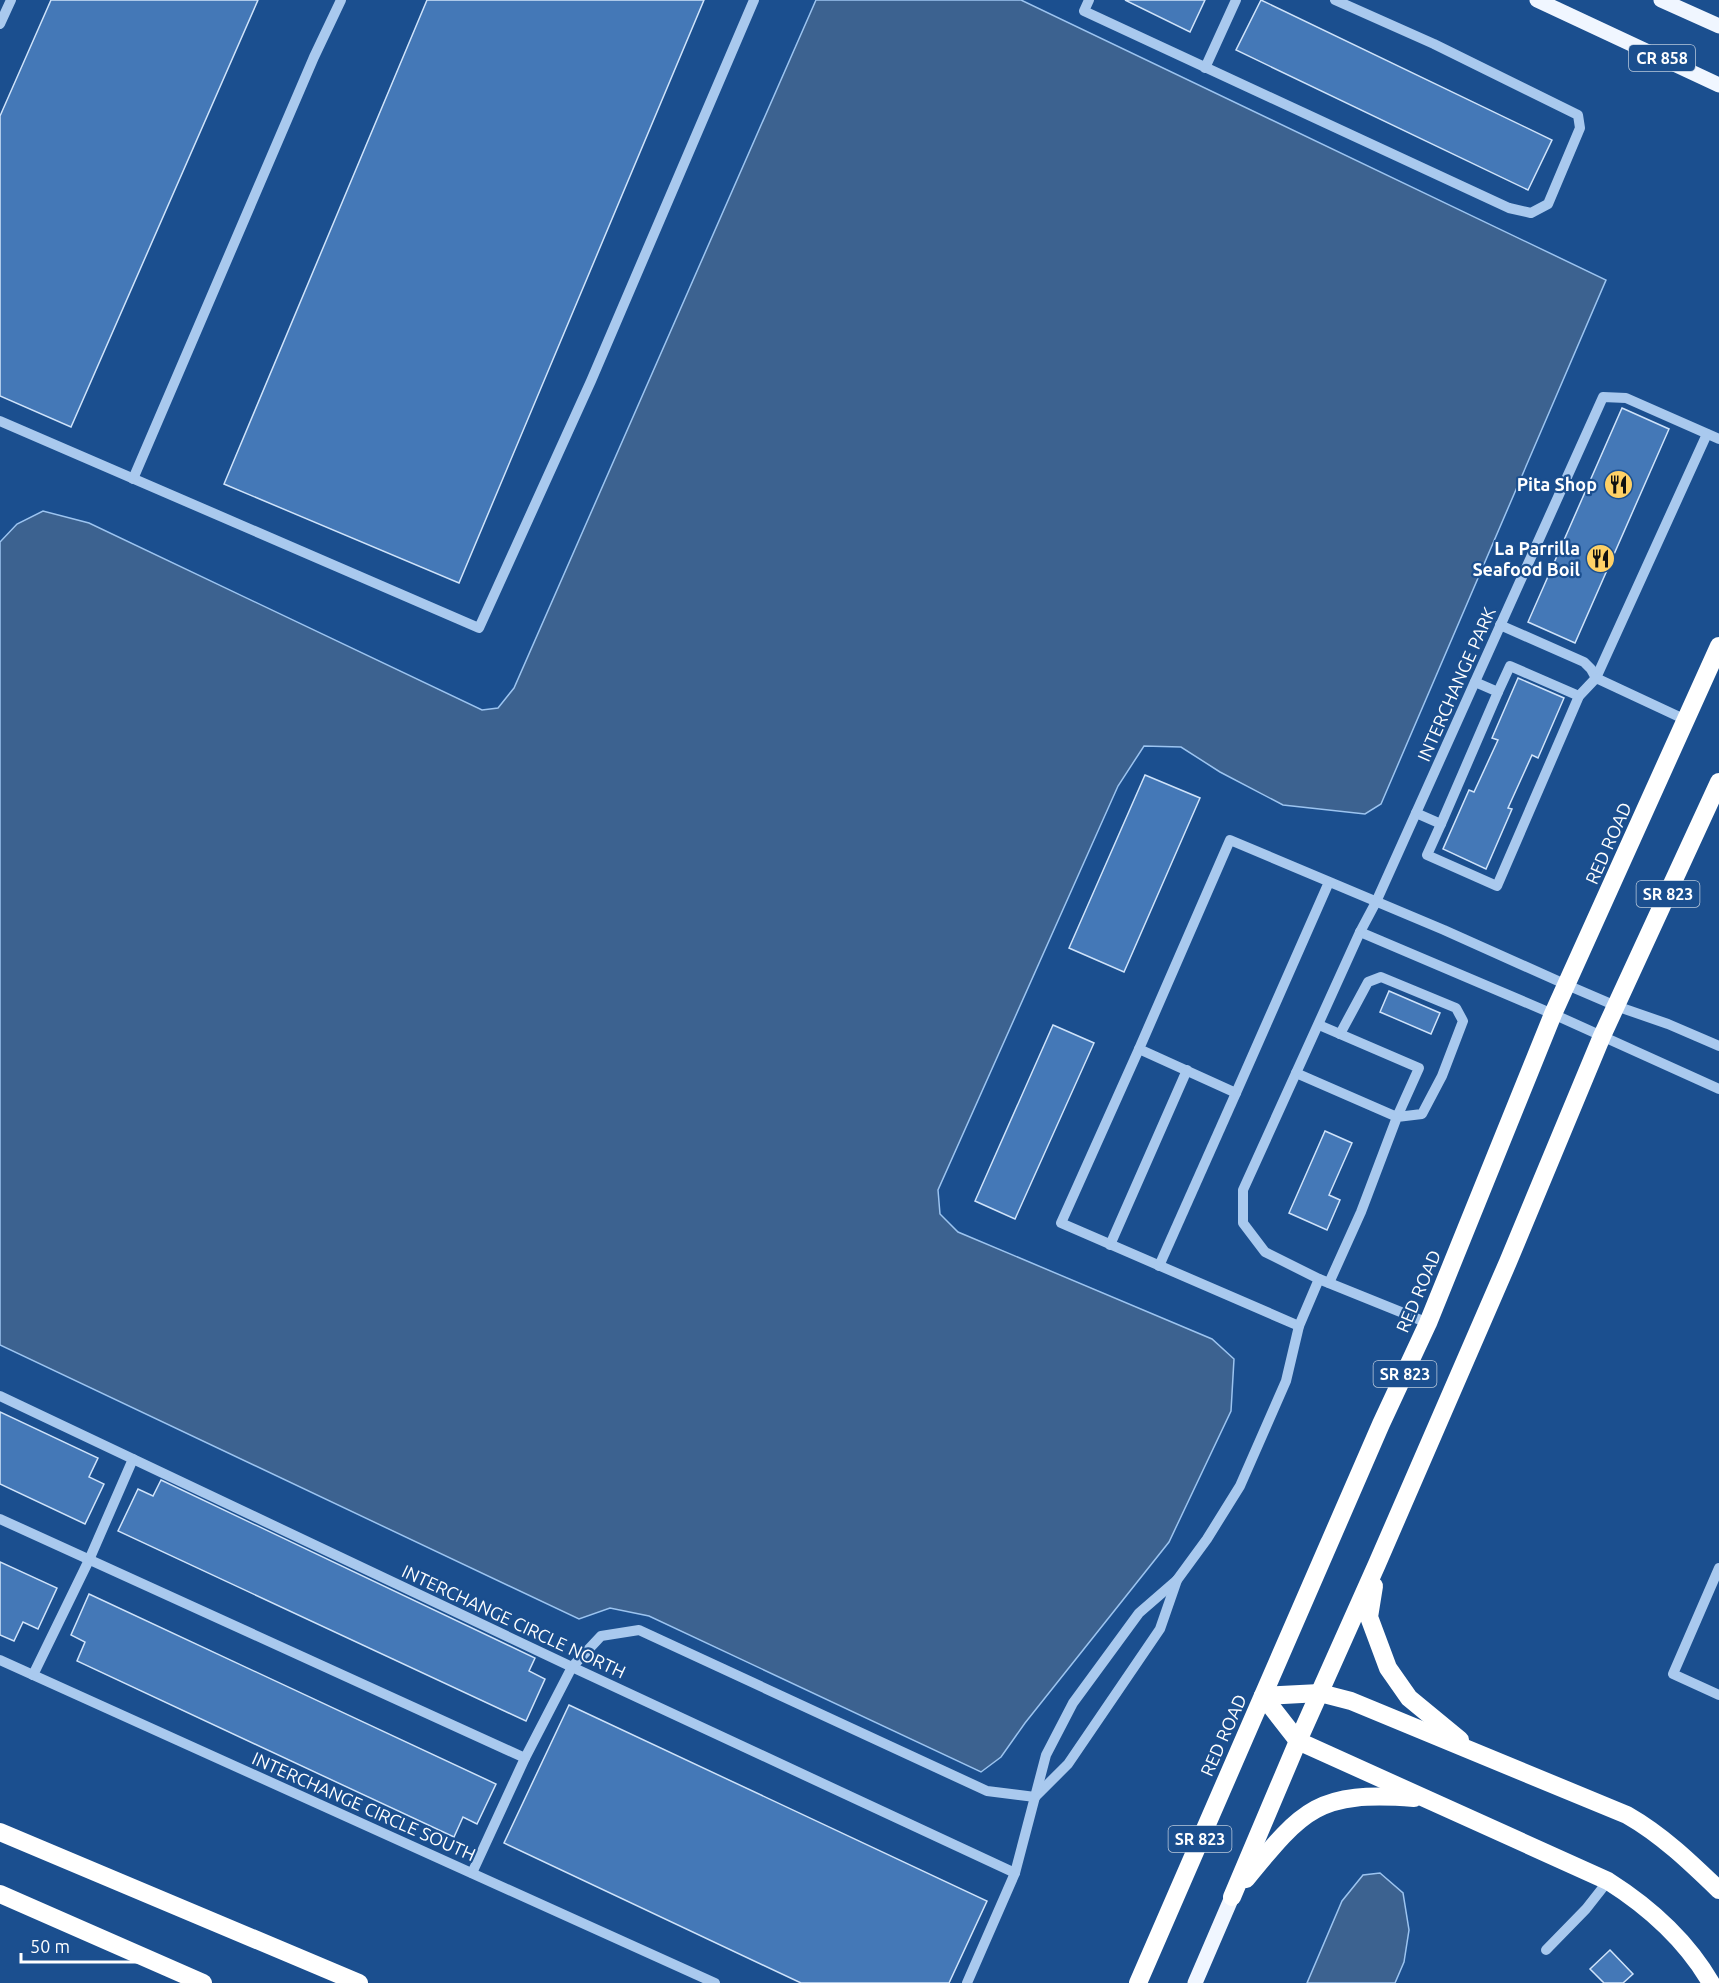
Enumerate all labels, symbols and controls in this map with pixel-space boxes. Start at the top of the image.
road number: CR 858 [1629,45,1695,71]
restaurant icon: Pita Shop [1602,468,1634,500]
place label: Pita Shop [1517,474,1597,494]
place label: La Parrilla Seafood Boil [1472,538,1581,579]
restaurant icon: La Parrilla Seafood Boil [1585,542,1617,574]
street label: INTERCHANGE PARK [1413,604,1499,764]
street label: RED ROAD [1581,799,1635,887]
road number: SR 823 [1636,881,1700,907]
street label: RED ROAD [1392,1247,1444,1335]
road number: SR 823 [1374,1361,1436,1387]
street label: INTERCHANGE CIRCLE NORTH [399,1560,629,1682]
street label: RED ROAD [1196,1691,1250,1779]
street label: INTERCHANGE CIRCLE SOUTH [249,1748,479,1864]
road number: SR 823 [1168,1826,1232,1852]
scale bar [21,1926,154,1964]
text: 50 m [30,1936,70,1956]

